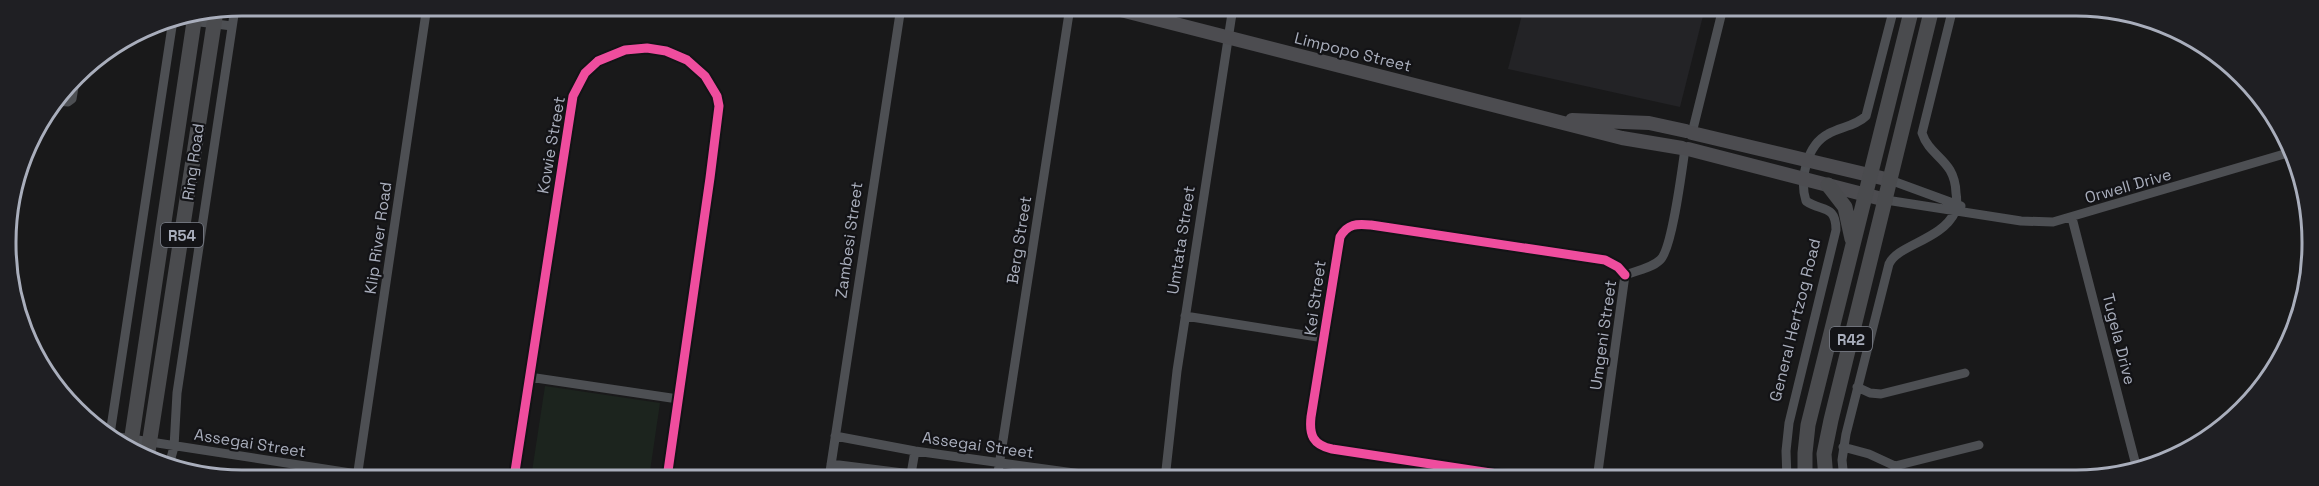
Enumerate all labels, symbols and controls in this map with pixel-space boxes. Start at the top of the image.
street label: Limpopo Street [1292,27,1414,77]
street label: Kowie Street [532,95,570,195]
street label: Ring Road [177,122,209,202]
street label: Orwell Drive [2082,164,2174,208]
street label: Klip River Road [360,180,396,296]
street label: Zambesi Street [830,180,868,300]
street label: Umtata Street [1162,184,1200,296]
street label: Berg Street [1002,194,1036,286]
road number: R54 [161,223,203,247]
street label: General Hertzog Road [1765,236,1825,404]
street label: Kei Street [1299,259,1331,337]
street label: Umgeni Street [1585,279,1621,391]
street label: Tugela Drive [2098,291,2140,387]
road number: R42 [1830,327,1872,351]
street label: Assegai Street [193,424,307,462]
street label: Assegai Street [921,427,1035,463]

